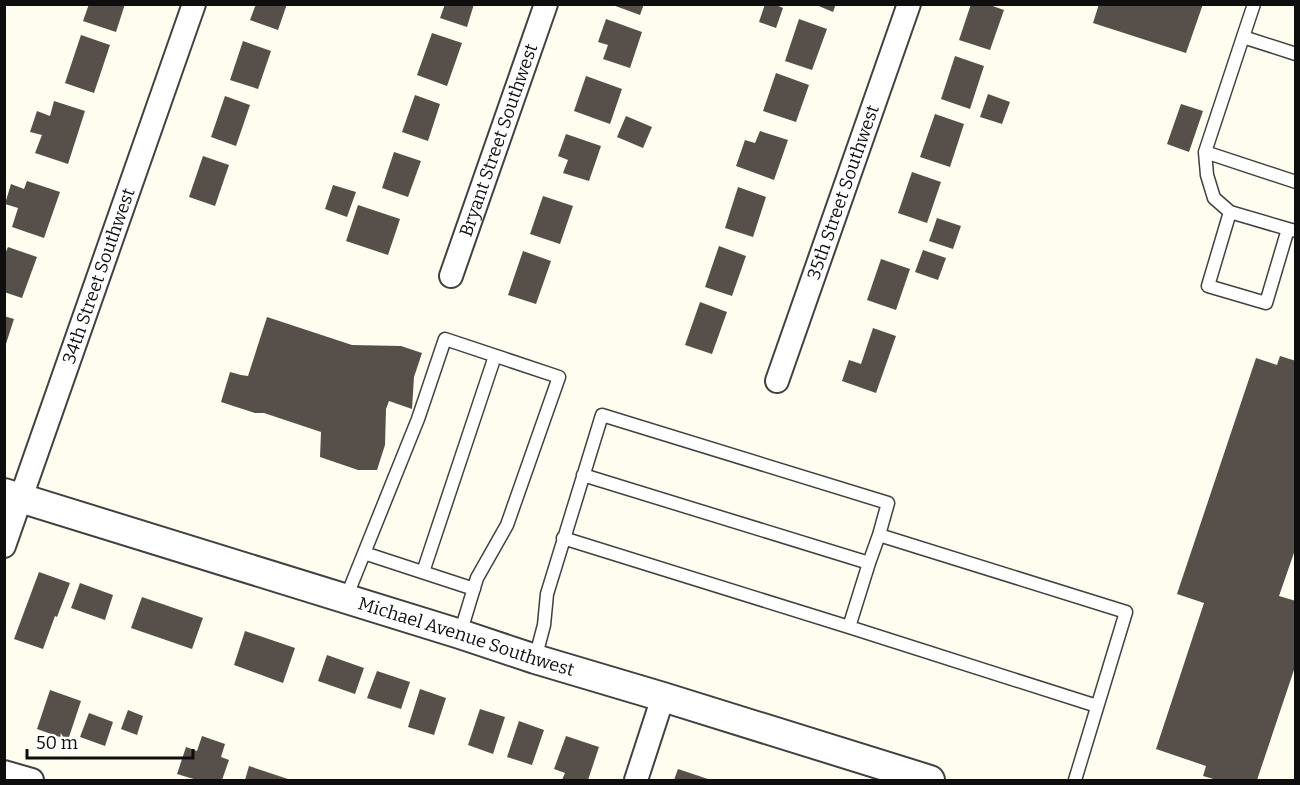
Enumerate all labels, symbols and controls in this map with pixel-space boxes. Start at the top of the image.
street label: Bryant Street Southwest [455,40,542,239]
street label: 35th Street Southwest [802,101,884,283]
street label: 34th Street Southwest [58,185,140,367]
street label: Michael Avenue Southwest [356,592,577,681]
scale bar [27,722,194,760]
text: 50 m [36,732,78,754]

